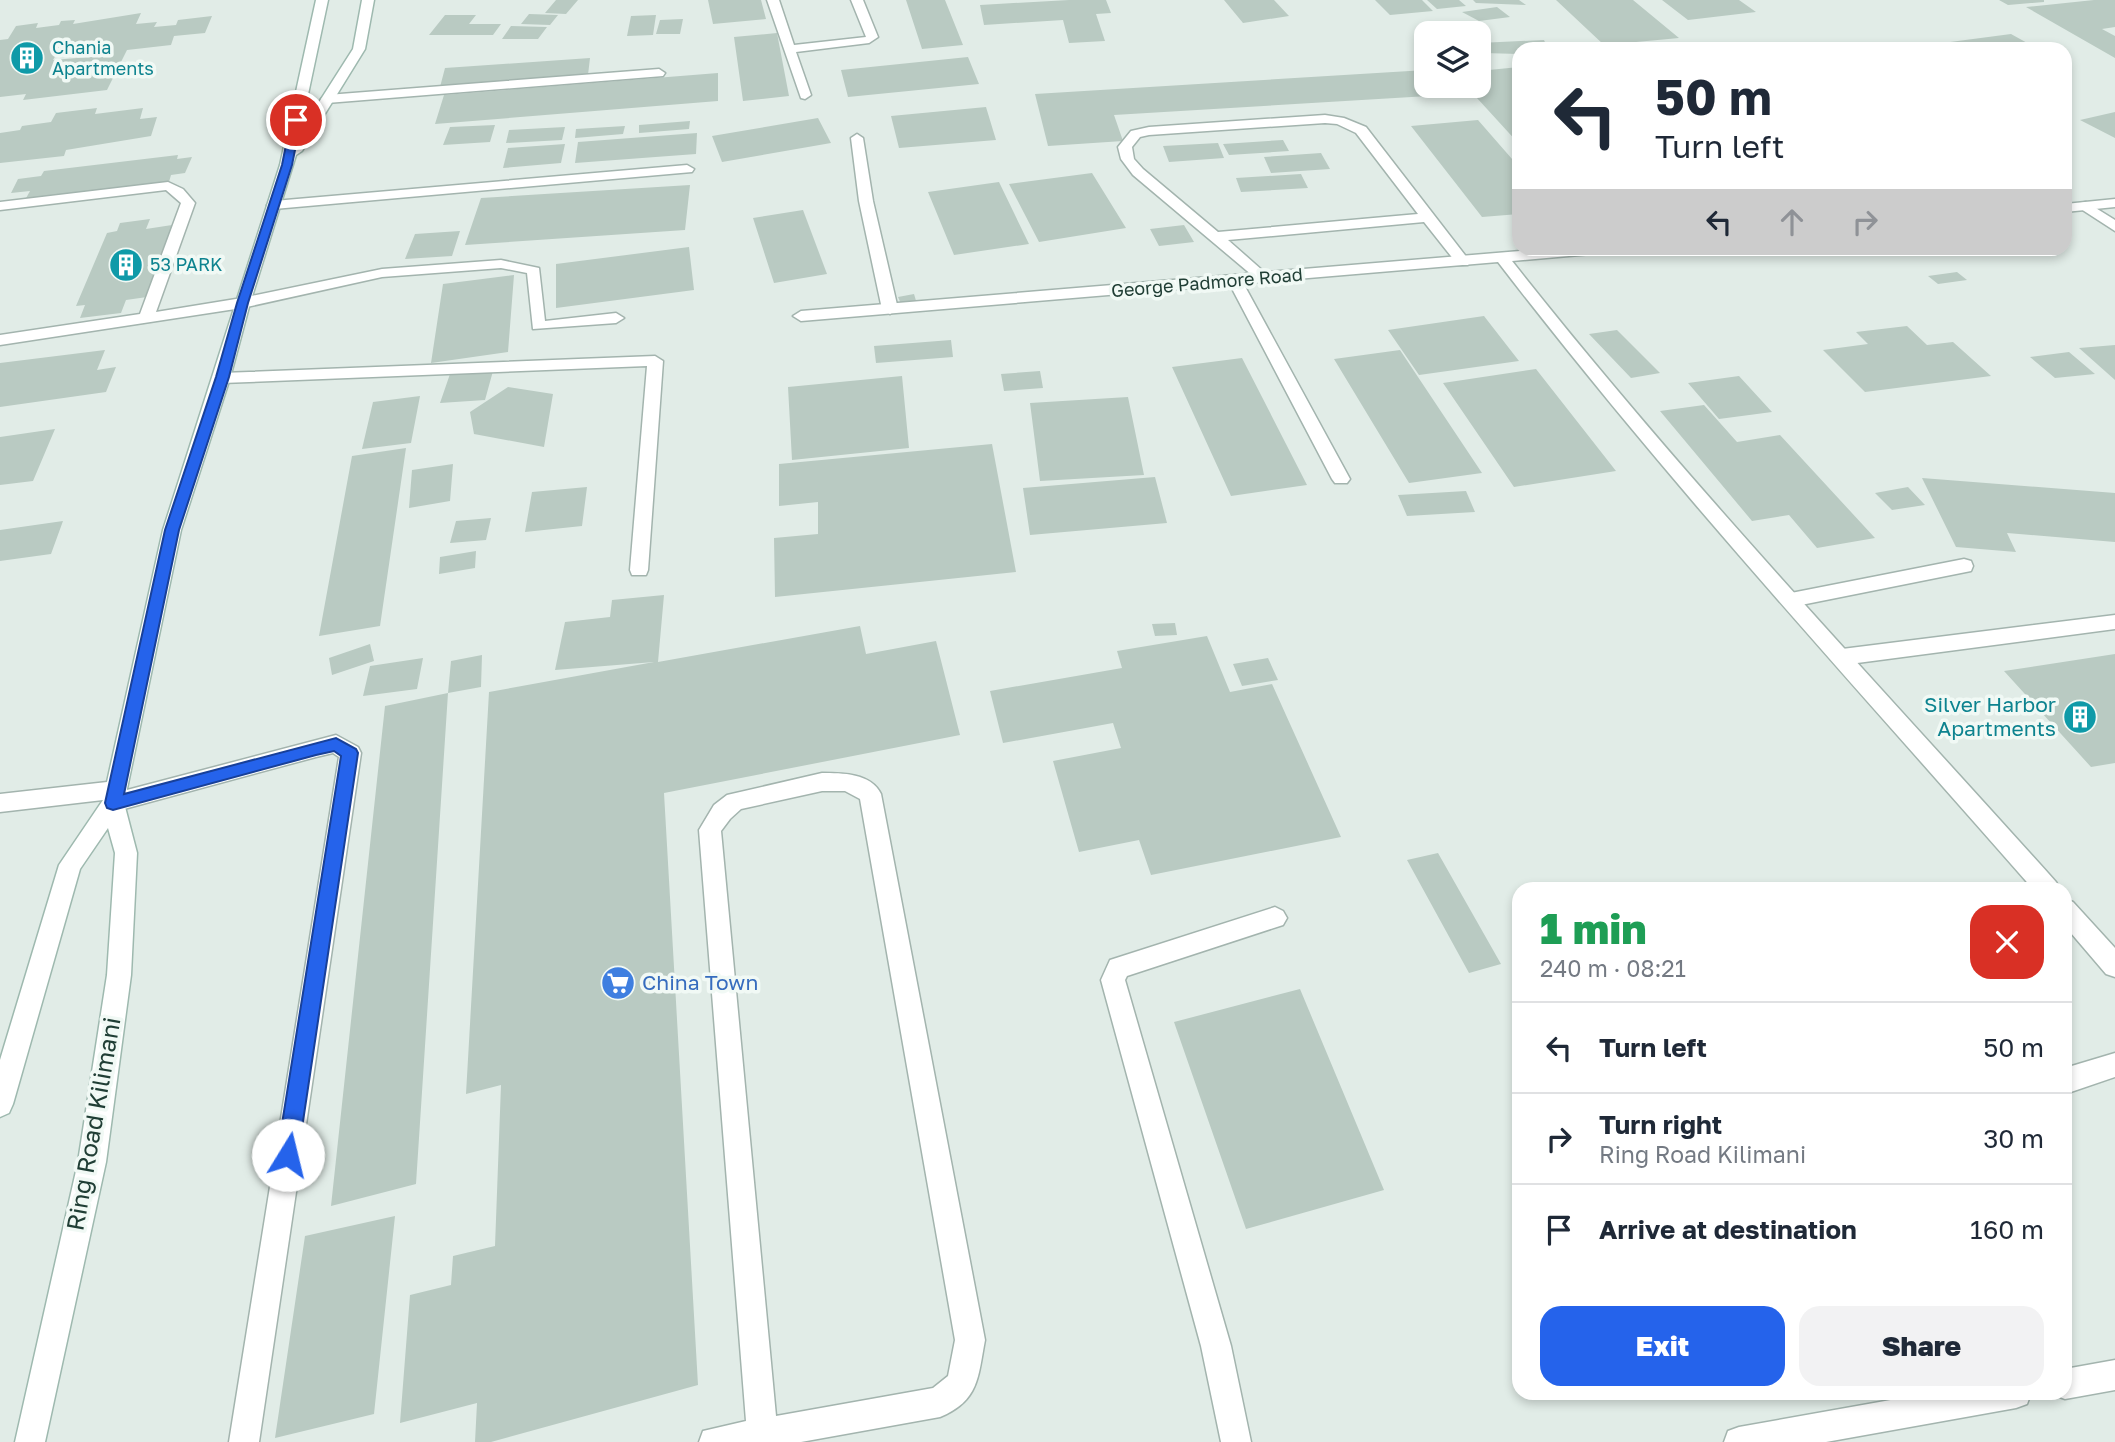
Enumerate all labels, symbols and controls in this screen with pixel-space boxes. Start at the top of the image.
map controls [1414,21,1491,98]
button: layers [1414,21,1491,98]
place label: Chania Apartments [52,36,154,79]
building icon: Chania Apartments [8,39,46,77]
text: 50 m [1655,67,1772,126]
icon: left [1540,70,1631,161]
pin [266,90,326,150]
icon: arrive [277,101,315,139]
text: Turn left [1655,127,1784,165]
icon: left [1700,203,1738,241]
icon: ahead [1773,203,1811,241]
icon: right [1846,203,1884,241]
building icon: 53 PARK [107,246,145,284]
place label: 53 PARK [150,253,223,275]
street label: George Padmore Road [1110,263,1304,301]
place label: Silver Harbor Apartments [1924,691,2056,741]
building icon: Silver Harbor Apartments [2061,698,2099,736]
text: 1 min [1540,903,1647,953]
button: close [1970,905,2044,979]
text: 240 m · 08:21 [1540,954,1686,982]
supermarket icon: China Town [599,964,637,1002]
place label: China Town [642,969,758,995]
street label: Ring Road Kilimani [59,1015,126,1233]
icon: left [1540,1029,1578,1067]
text: Turn left [1599,1032,1707,1063]
text: 50 m [1983,1032,2044,1063]
text: Turn right [1599,1109,1722,1140]
position arrow [251,1118,325,1192]
icon: right [1540,1120,1578,1158]
text: 30 m [1983,1123,2044,1154]
text: Ring Road Kilimani [1599,1140,1806,1168]
icon: arrive [1540,1211,1578,1249]
text: Arrive at destination [1599,1214,1857,1245]
text: 160 m [1970,1214,2044,1245]
button: Exit [1540,1306,1785,1386]
button: Share [1799,1306,2044,1386]

